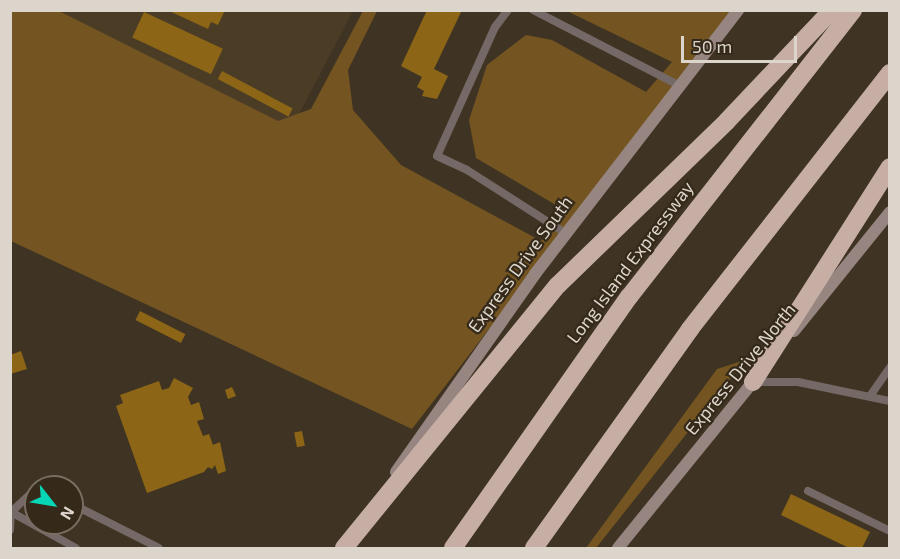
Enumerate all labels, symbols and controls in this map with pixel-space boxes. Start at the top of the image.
scale bar [684,24,800,62]
text: 50 m [692,35,732,57]
street label: Long Island Expressway [562,177,698,347]
street label: Express Drive South [463,191,577,337]
street label: Express Drive North [680,299,800,439]
north arrow [24,475,84,535]
text: N [57,504,79,523]

